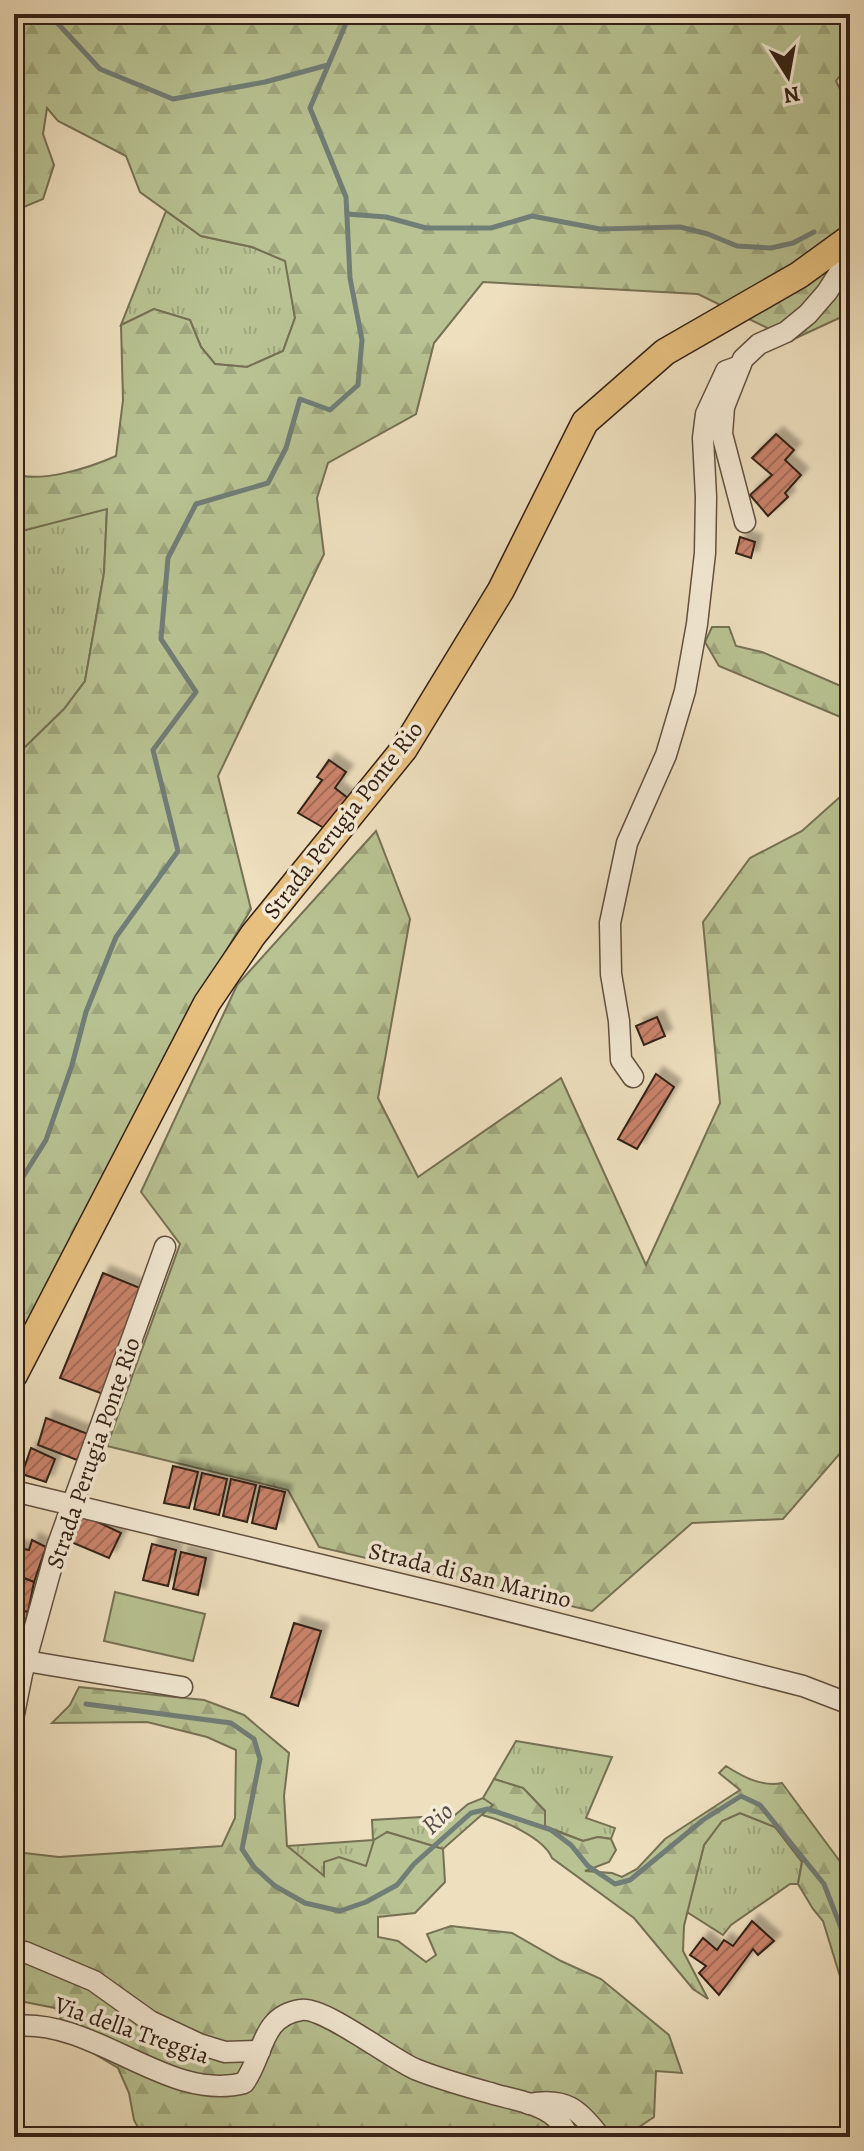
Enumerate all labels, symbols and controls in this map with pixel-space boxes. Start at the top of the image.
north arrow [748,36,828,116]
text: N [781,78,802,111]
street label: Strada Perugia Ponte Rio [256,714,431,926]
street label: Strada Perugia Ponte Rio [38,1333,148,1573]
street label: Strada di San Marino [365,1534,575,1616]
water label: Rio [414,1795,461,1842]
street label: Via della Treggia [49,1988,214,2072]

